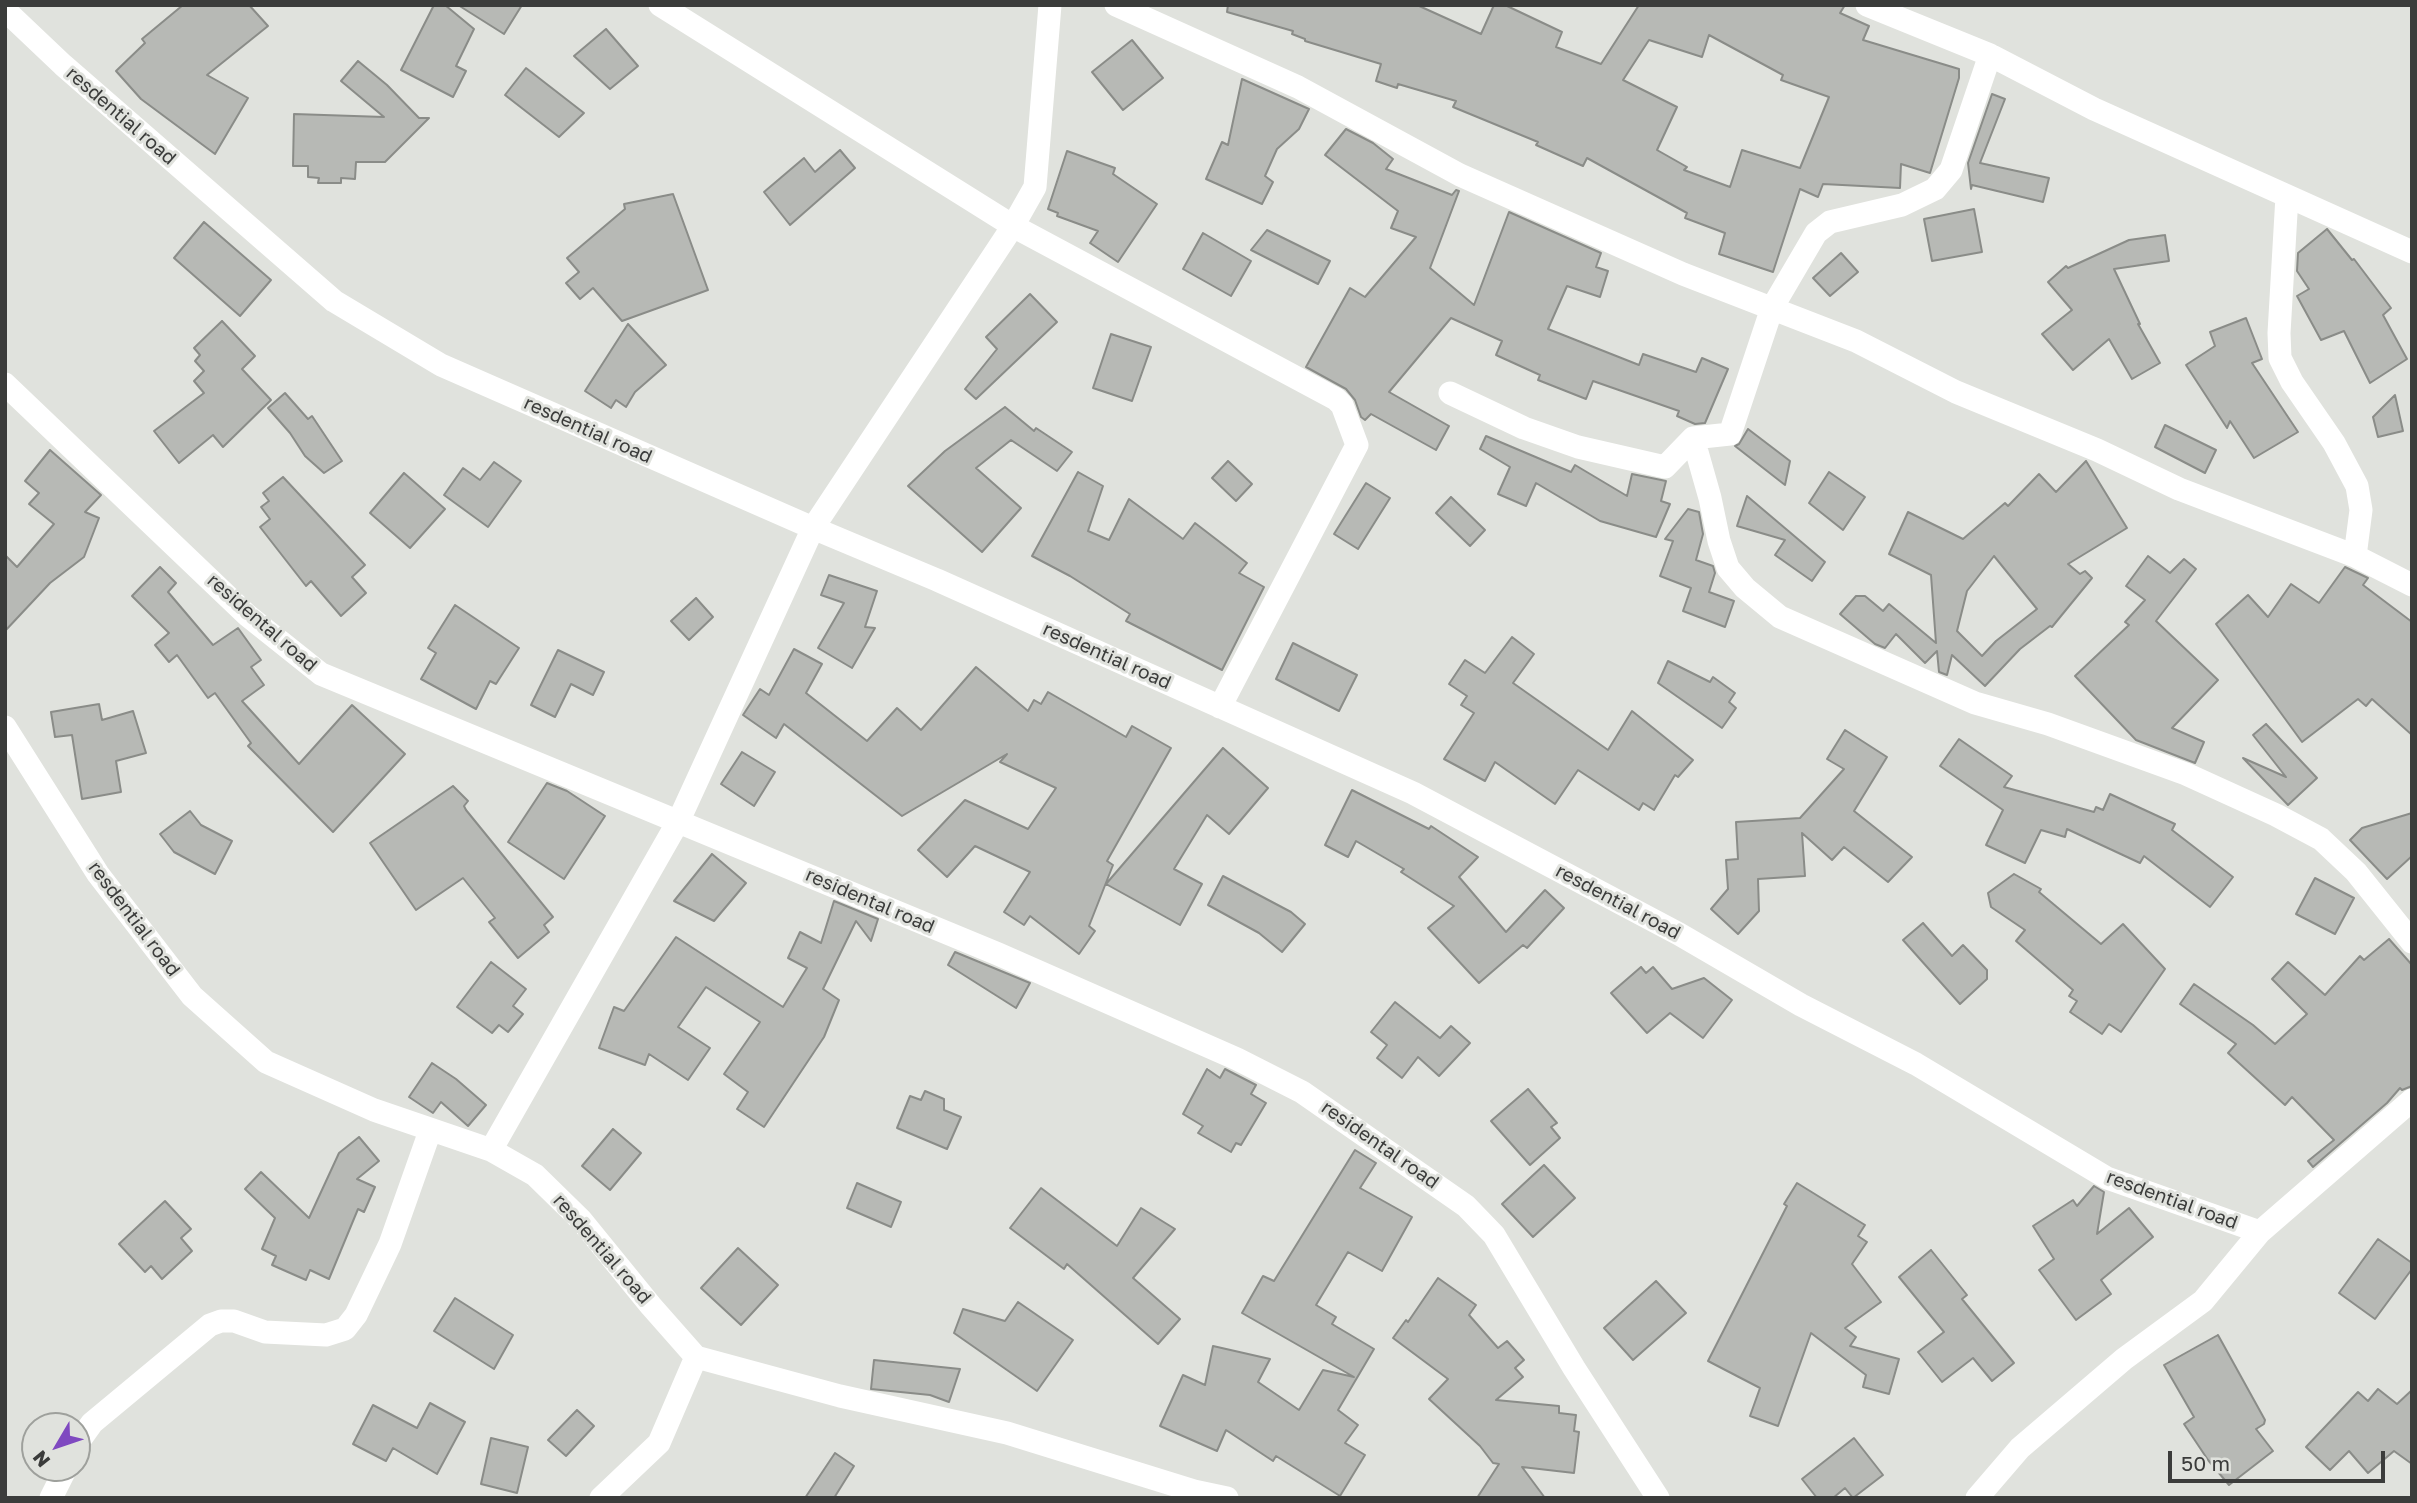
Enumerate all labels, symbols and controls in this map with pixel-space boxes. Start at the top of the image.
street label: resdential road [62,62,180,170]
street label: resdential road [520,392,656,468]
street label: residental road [203,569,321,677]
street label: resdential road [1039,618,1175,694]
street label: resdential road [83,857,185,981]
street label: resdential road [1552,860,1684,944]
street label: residental road [802,864,938,938]
street label: residental road [1317,1096,1443,1194]
street label: resdential road [2103,1166,2241,1234]
street label: resdential road [548,1190,656,1308]
north arrow [21,1412,91,1482]
scale bar [2172,1436,2389,1480]
text: N [27,1446,54,1472]
text: 50 m [2181,1450,2230,1476]

